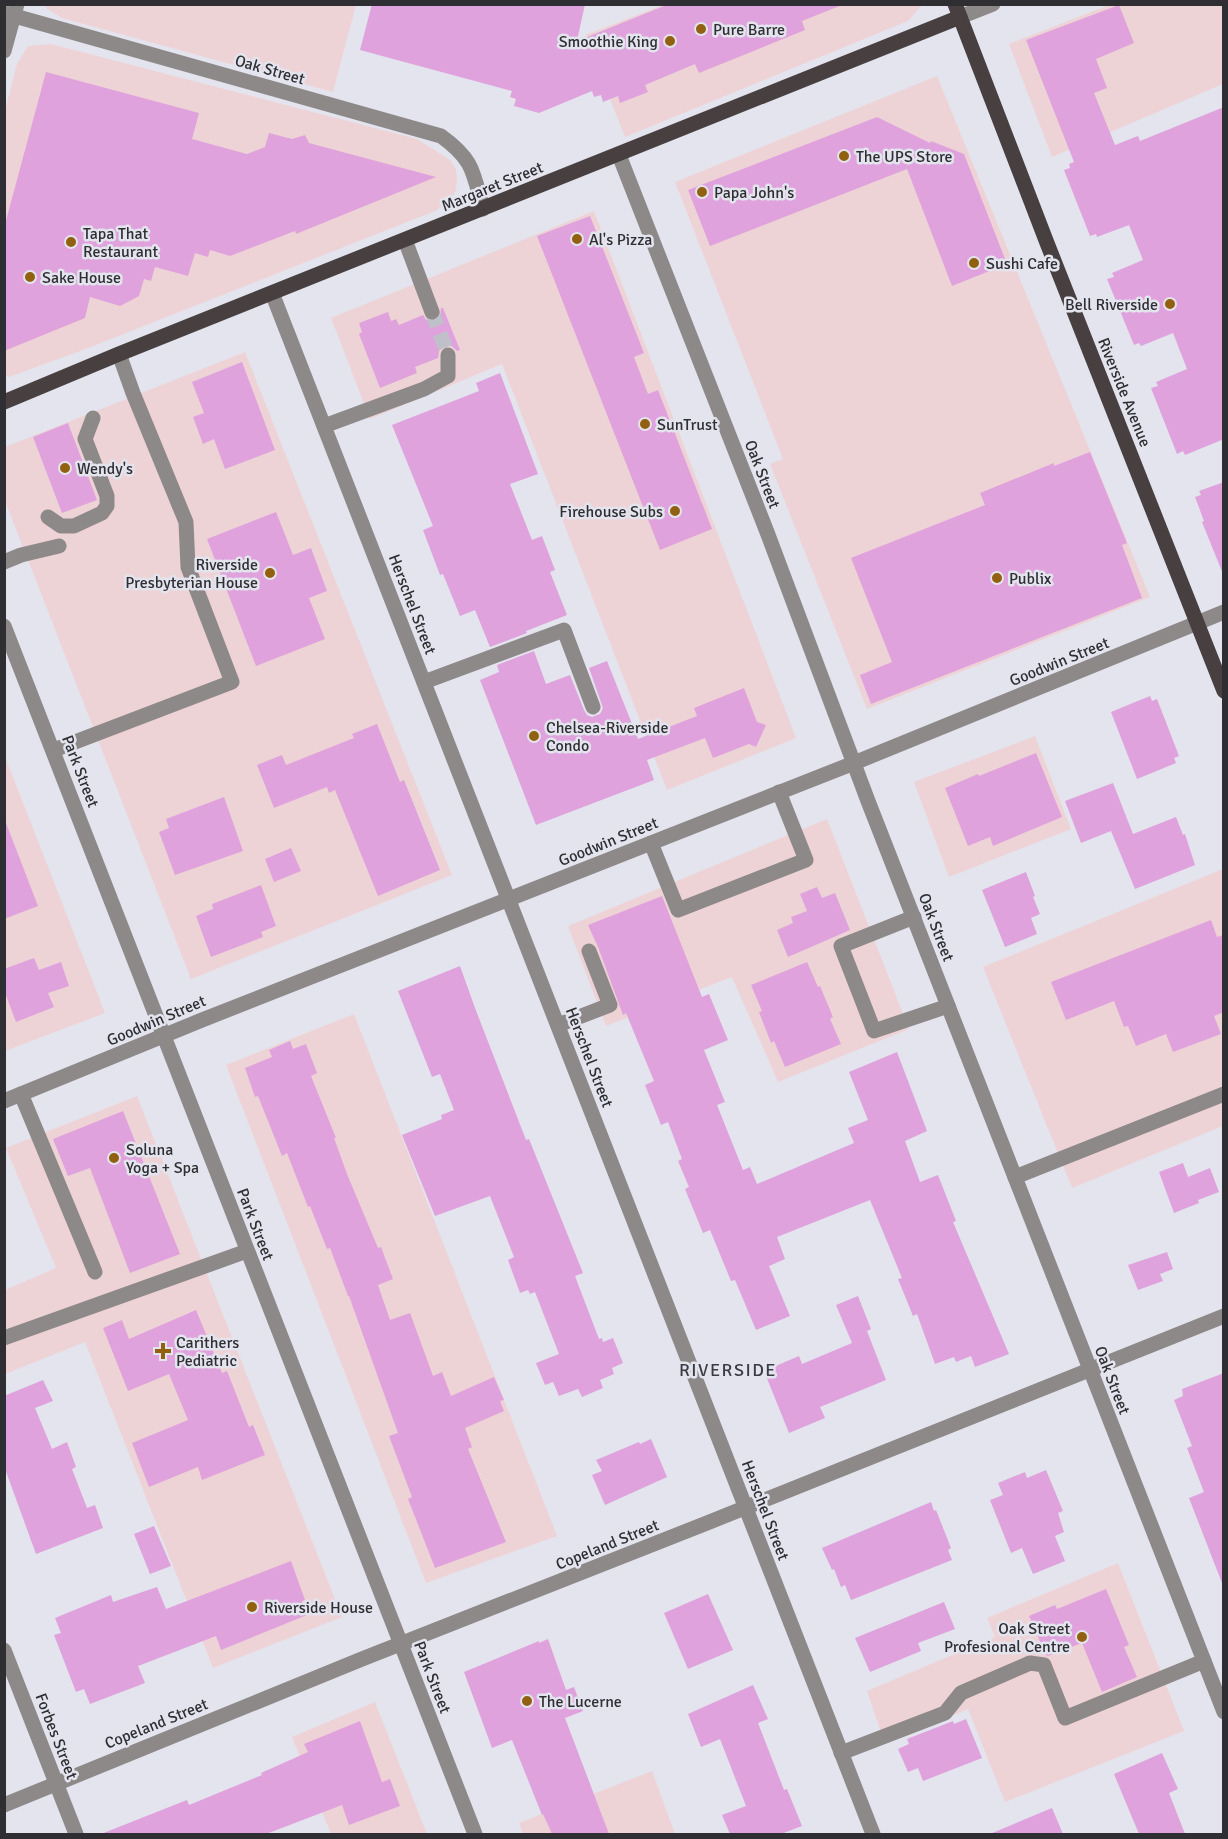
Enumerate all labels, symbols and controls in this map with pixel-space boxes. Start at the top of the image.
place label: Pure Barre [713,20,785,40]
marker: Pure Barre [694,22,708,36]
place label: Smoothie King [559,32,658,52]
marker: Smoothie King [663,34,677,48]
street label: Oak Street [233,50,307,90]
place label: The UPS Store [856,147,953,167]
marker: The UPS Store [837,149,851,163]
street label: Margaret Street [439,157,546,216]
place label: Papa John's [714,183,794,203]
marker: Papa John's [695,185,709,199]
place label: Tapa That Restaurant [83,224,158,262]
place label: Al's Pizza [589,230,652,250]
marker: Al's Pizza [570,232,584,246]
marker: Tapa That Restaurant [64,235,78,249]
place label: Sushi Cafe [986,254,1058,274]
marker: Sushi Cafe [967,256,981,270]
place label: Sake House [42,268,121,288]
marker: Sake House [23,270,37,284]
place label: Bell Riverside [1065,295,1158,315]
marker: Bell Riverside [1163,297,1177,311]
street label: Riverside Avenue [1093,335,1155,450]
place label: SunTrust [657,415,718,435]
marker: SunTrust [638,417,652,431]
street label: Oak Street [740,437,784,512]
place label: Wendy's [77,459,133,479]
marker: Wendy's [58,461,72,475]
place label: Firehouse Subs [559,502,663,522]
marker: Firehouse Subs [668,504,682,518]
street label: Herschel Street [384,551,441,658]
place label: Riverside Presbyterian House [125,555,258,593]
marker: Riverside Presbyterian House [263,566,277,580]
place label: Publix [1009,569,1052,589]
marker: Publix [990,571,1004,585]
street label: Goodwin Street [1007,633,1112,691]
place label: Chelsea-Riverside Condo [546,718,668,756]
marker: Chelsea-Riverside Condo [527,729,541,743]
street label: Park Street [57,732,103,811]
street label: Goodwin Street [556,813,661,871]
street label: Oak Street [914,890,958,965]
street label: Goodwin Street [104,991,209,1051]
street label: Herschel Street [561,1004,618,1111]
place label: Soluna Yoga + Spa [126,1140,199,1178]
marker: Soluna Yoga + Spa [107,1151,121,1165]
street label: Park Street [232,1185,278,1264]
place label: Carithers Pediatric [176,1333,239,1371]
marker: Carithers Pediatric [154,1342,172,1360]
street label: Oak Street [1090,1343,1134,1418]
district label: RIVERSIDE [679,1359,777,1381]
street label: Herschel Street [737,1457,794,1564]
street label: Copeland Street [553,1515,662,1575]
place label: Riverside House [264,1598,373,1618]
marker: Riverside House [245,1600,259,1614]
place label: Oak Street Profesional Centre [944,1619,1070,1657]
marker: Oak Street Profesional Centre [1075,1630,1089,1644]
street label: Park Street [409,1638,455,1717]
street label: Forbes Street [30,1690,82,1783]
place label: The Lucerne [539,1692,622,1712]
street label: Copeland Street [102,1694,211,1754]
marker: The Lucerne [520,1694,534,1708]

